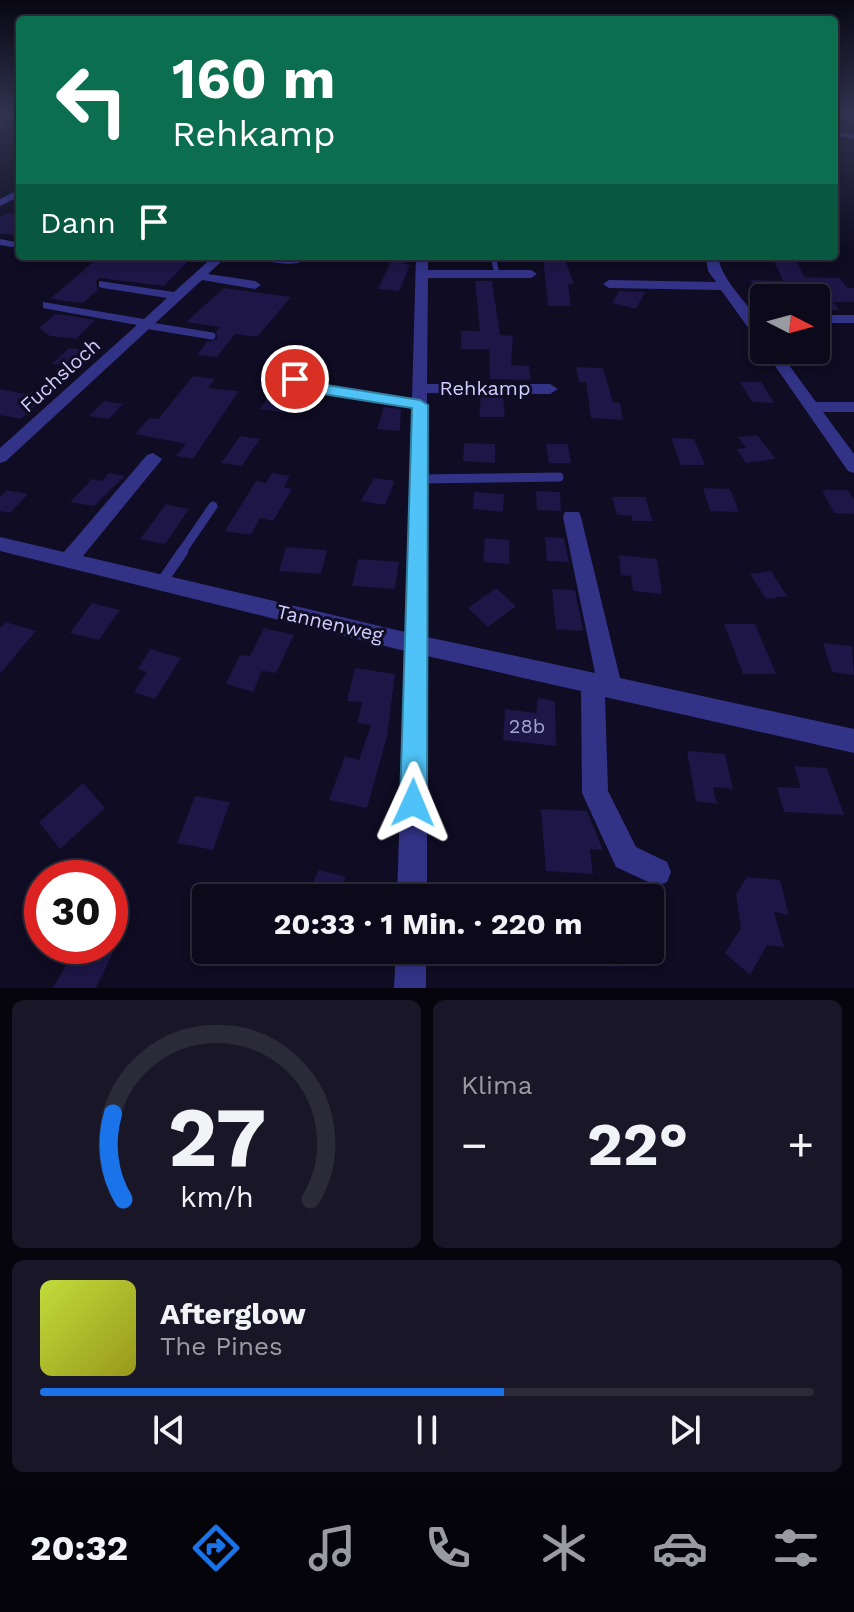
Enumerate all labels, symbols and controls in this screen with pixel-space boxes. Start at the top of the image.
text: 160 m [172,46,335,112]
icon: left [40,48,144,152]
text: Rehkamp [172,113,336,155]
icon: arrive [132,200,176,244]
text: Dann [40,205,116,240]
north arrow [750,284,830,364]
map controls [750,284,830,364]
street label: Fuchsloch [15,333,105,417]
pin [261,345,329,413]
icon: arrive [273,357,317,401]
street label: Rehkamp [440,376,530,400]
street label: Tannenweg [274,599,386,647]
house number: 28b [509,714,545,738]
position arrow [371,761,455,845]
speed limit sign: 30 [24,860,128,964]
text: 20:33 · 1 Min. · 220 m [273,906,583,941]
text: Klima [461,1070,532,1100]
text: 27 [167,1089,266,1186]
text: 22° [587,1109,688,1180]
text: − [461,1119,488,1171]
text: + [787,1119,814,1171]
text: km/h [180,1180,253,1214]
text: Afterglow [160,1296,306,1331]
text: The Pines [160,1331,283,1361]
icon: previous [147,1408,191,1452]
icon: pause [405,1408,449,1452]
icon: next [663,1408,707,1452]
icon: directions [188,1520,244,1576]
icon: music [304,1520,360,1576]
icon: phone [420,1520,476,1576]
icon: climate [536,1520,592,1576]
icon: car [652,1520,708,1576]
icon: filters [768,1520,824,1576]
text: 20:32 [30,1527,128,1569]

